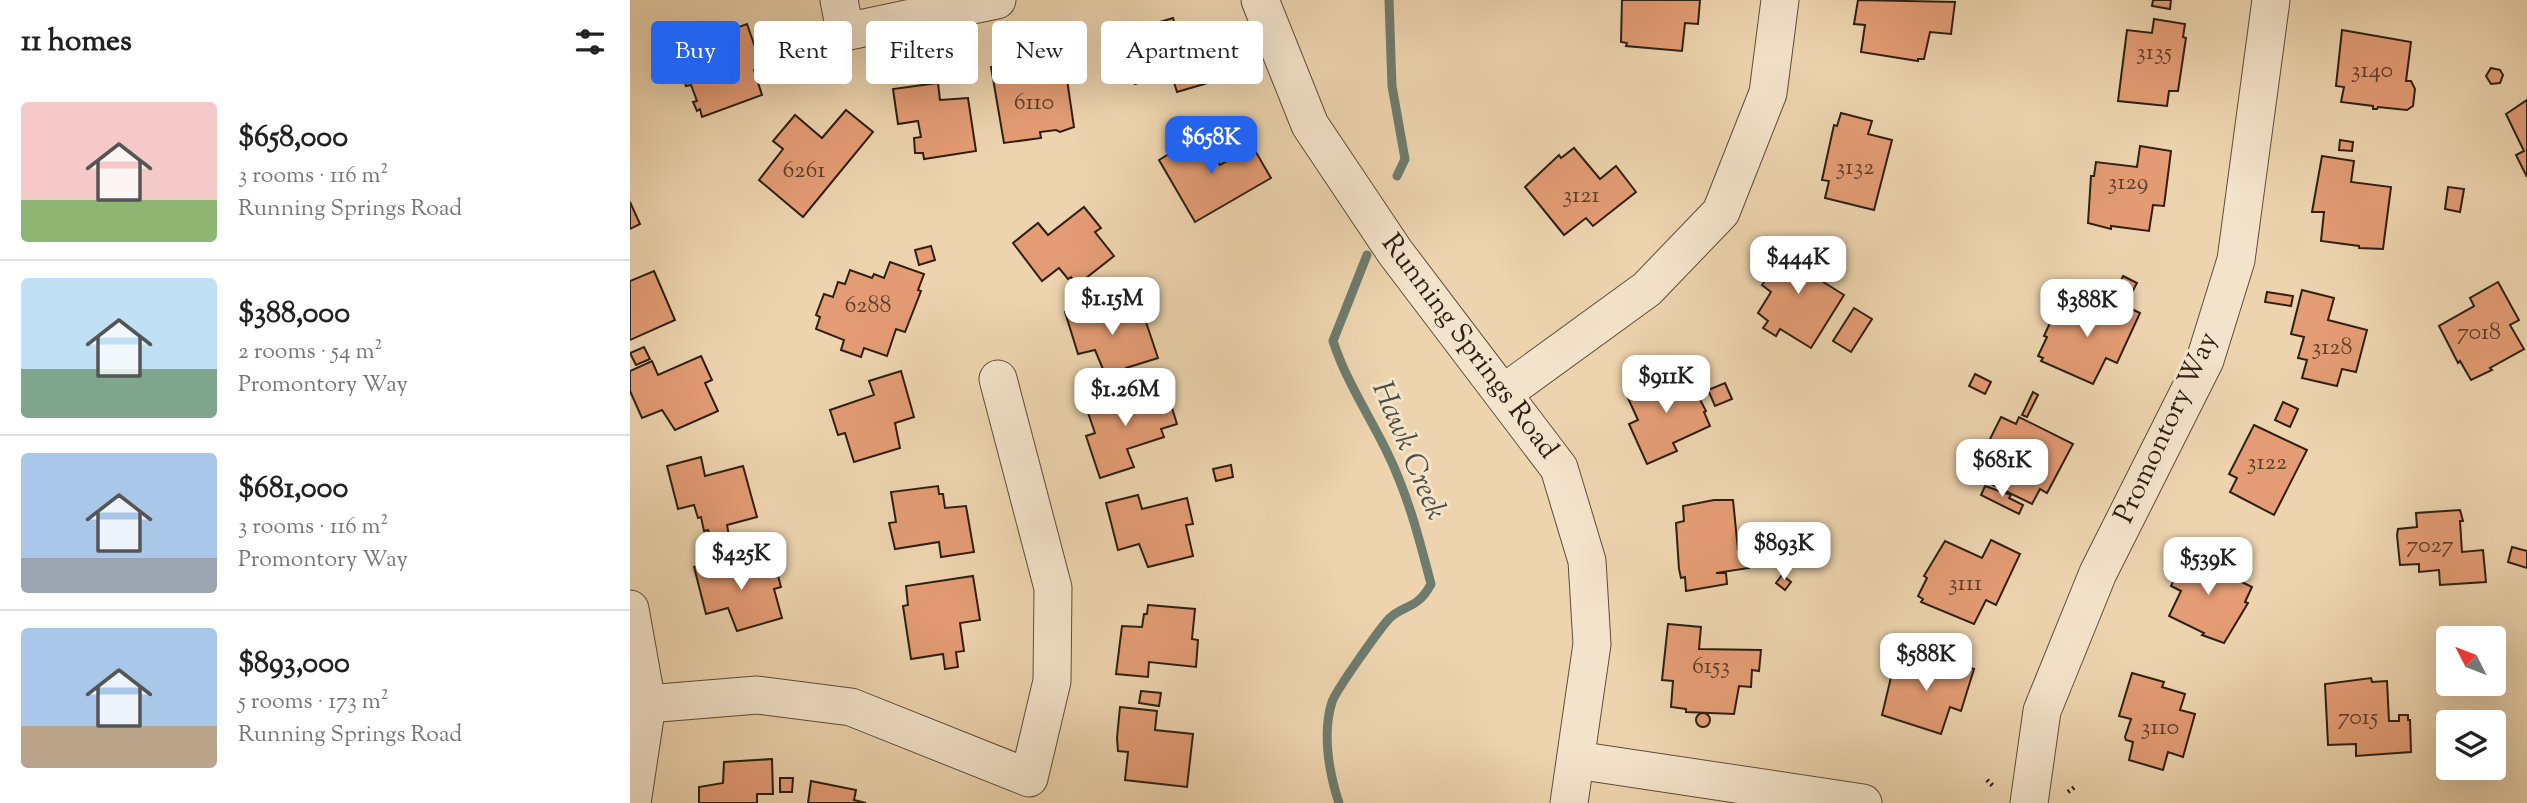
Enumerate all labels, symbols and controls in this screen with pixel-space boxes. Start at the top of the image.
text: 11 homes [21,21,132,64]
chip: Buy [651,21,740,84]
chip: Rent [754,21,852,84]
chip: Filters [866,21,978,84]
chip: New [992,21,1087,84]
chip: Apartment [1101,21,1263,84]
icon: filters [571,23,609,61]
house number: 3135 [2136,36,2172,70]
house number: 3140 [2351,54,2393,88]
house number: 6110 [1014,86,1054,120]
pin: $658K [1162,116,1260,176]
text: $658,000 [238,117,348,160]
text: $658K [1181,122,1241,155]
icon: home [77,130,161,214]
house number: 3132 [1836,151,1874,185]
house number: 6261 [783,154,825,188]
text: 3 rooms · 116 m² [238,160,388,193]
house number: 3129 [2108,166,2148,200]
house number: 3121 [1562,179,1600,213]
text: Running Springs Road [238,193,462,226]
street label: Running Springs Road [1371,226,1567,468]
pin: $444K [1749,236,1847,296]
text: $444K [1766,242,1830,275]
pin: $1.15M [1055,278,1169,337]
pin: $388K [2038,280,2136,339]
text: $1.15M [1081,283,1143,316]
text: $388K [2056,285,2118,318]
house number: 6288 [845,289,891,323]
text: $388,000 [238,293,350,336]
icon: home [77,306,161,390]
house number: 7018 [2457,316,2501,350]
street label: Promontory Way [2105,326,2229,530]
house number: 3128 [2311,331,2353,365]
text: 2 rooms · 54 m² [238,336,382,369]
pin: $911K [1617,356,1715,415]
text: $911K [1638,361,1694,394]
pin: $1.26M [1068,368,1182,428]
text: Promontory Way [238,369,408,402]
text: $1.26M [1090,374,1160,407]
water label: Hawk Creek [1360,375,1456,527]
pin: $681K [1953,440,2051,499]
text: $681K [1972,445,2032,478]
house number: 3122 [2247,446,2287,480]
text: $681,000 [238,468,348,511]
icon: home [77,481,161,565]
text: 3 rooms · 116 m² [238,511,388,544]
pin: $893K [1735,522,1833,582]
text: $893K [1754,528,1814,561]
house number: 7027 [2406,529,2454,563]
pin: $425K [692,532,790,592]
text: $425K [711,538,771,571]
pin: $539K [2159,538,2257,597]
text: $539K [2179,543,2237,576]
text: Promontory Way [238,544,408,577]
house number: 3111 [1948,567,1982,601]
north arrow [2436,626,2506,696]
map controls [2436,626,2506,780]
pin: $588K [1877,634,1975,693]
text: $588K [1896,639,1956,672]
text: $893,000 [238,643,350,686]
house number: 6153 [1692,650,1730,684]
icon: home [77,656,161,740]
text: 5 rooms · 173 m² [238,686,389,719]
house number: 7015 [2338,701,2378,735]
button: layers [2436,710,2506,780]
house number: 3110 [2141,711,2179,745]
text: Running Springs Road [238,719,462,752]

